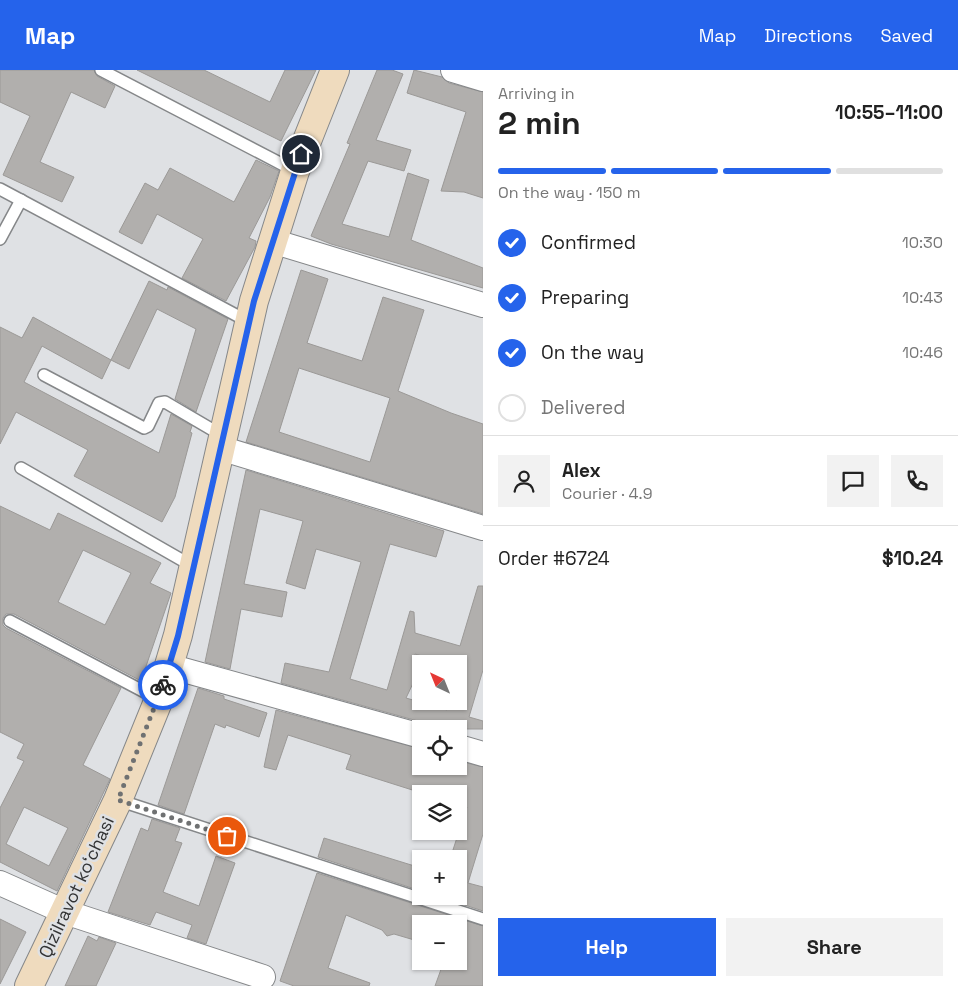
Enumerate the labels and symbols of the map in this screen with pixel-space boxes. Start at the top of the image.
pin [280,133,322,175]
north arrow [412,655,468,710]
courier [138,660,188,710]
street label: Qizilravot koʻchasi [33,813,119,961]
pin [206,815,248,857]

